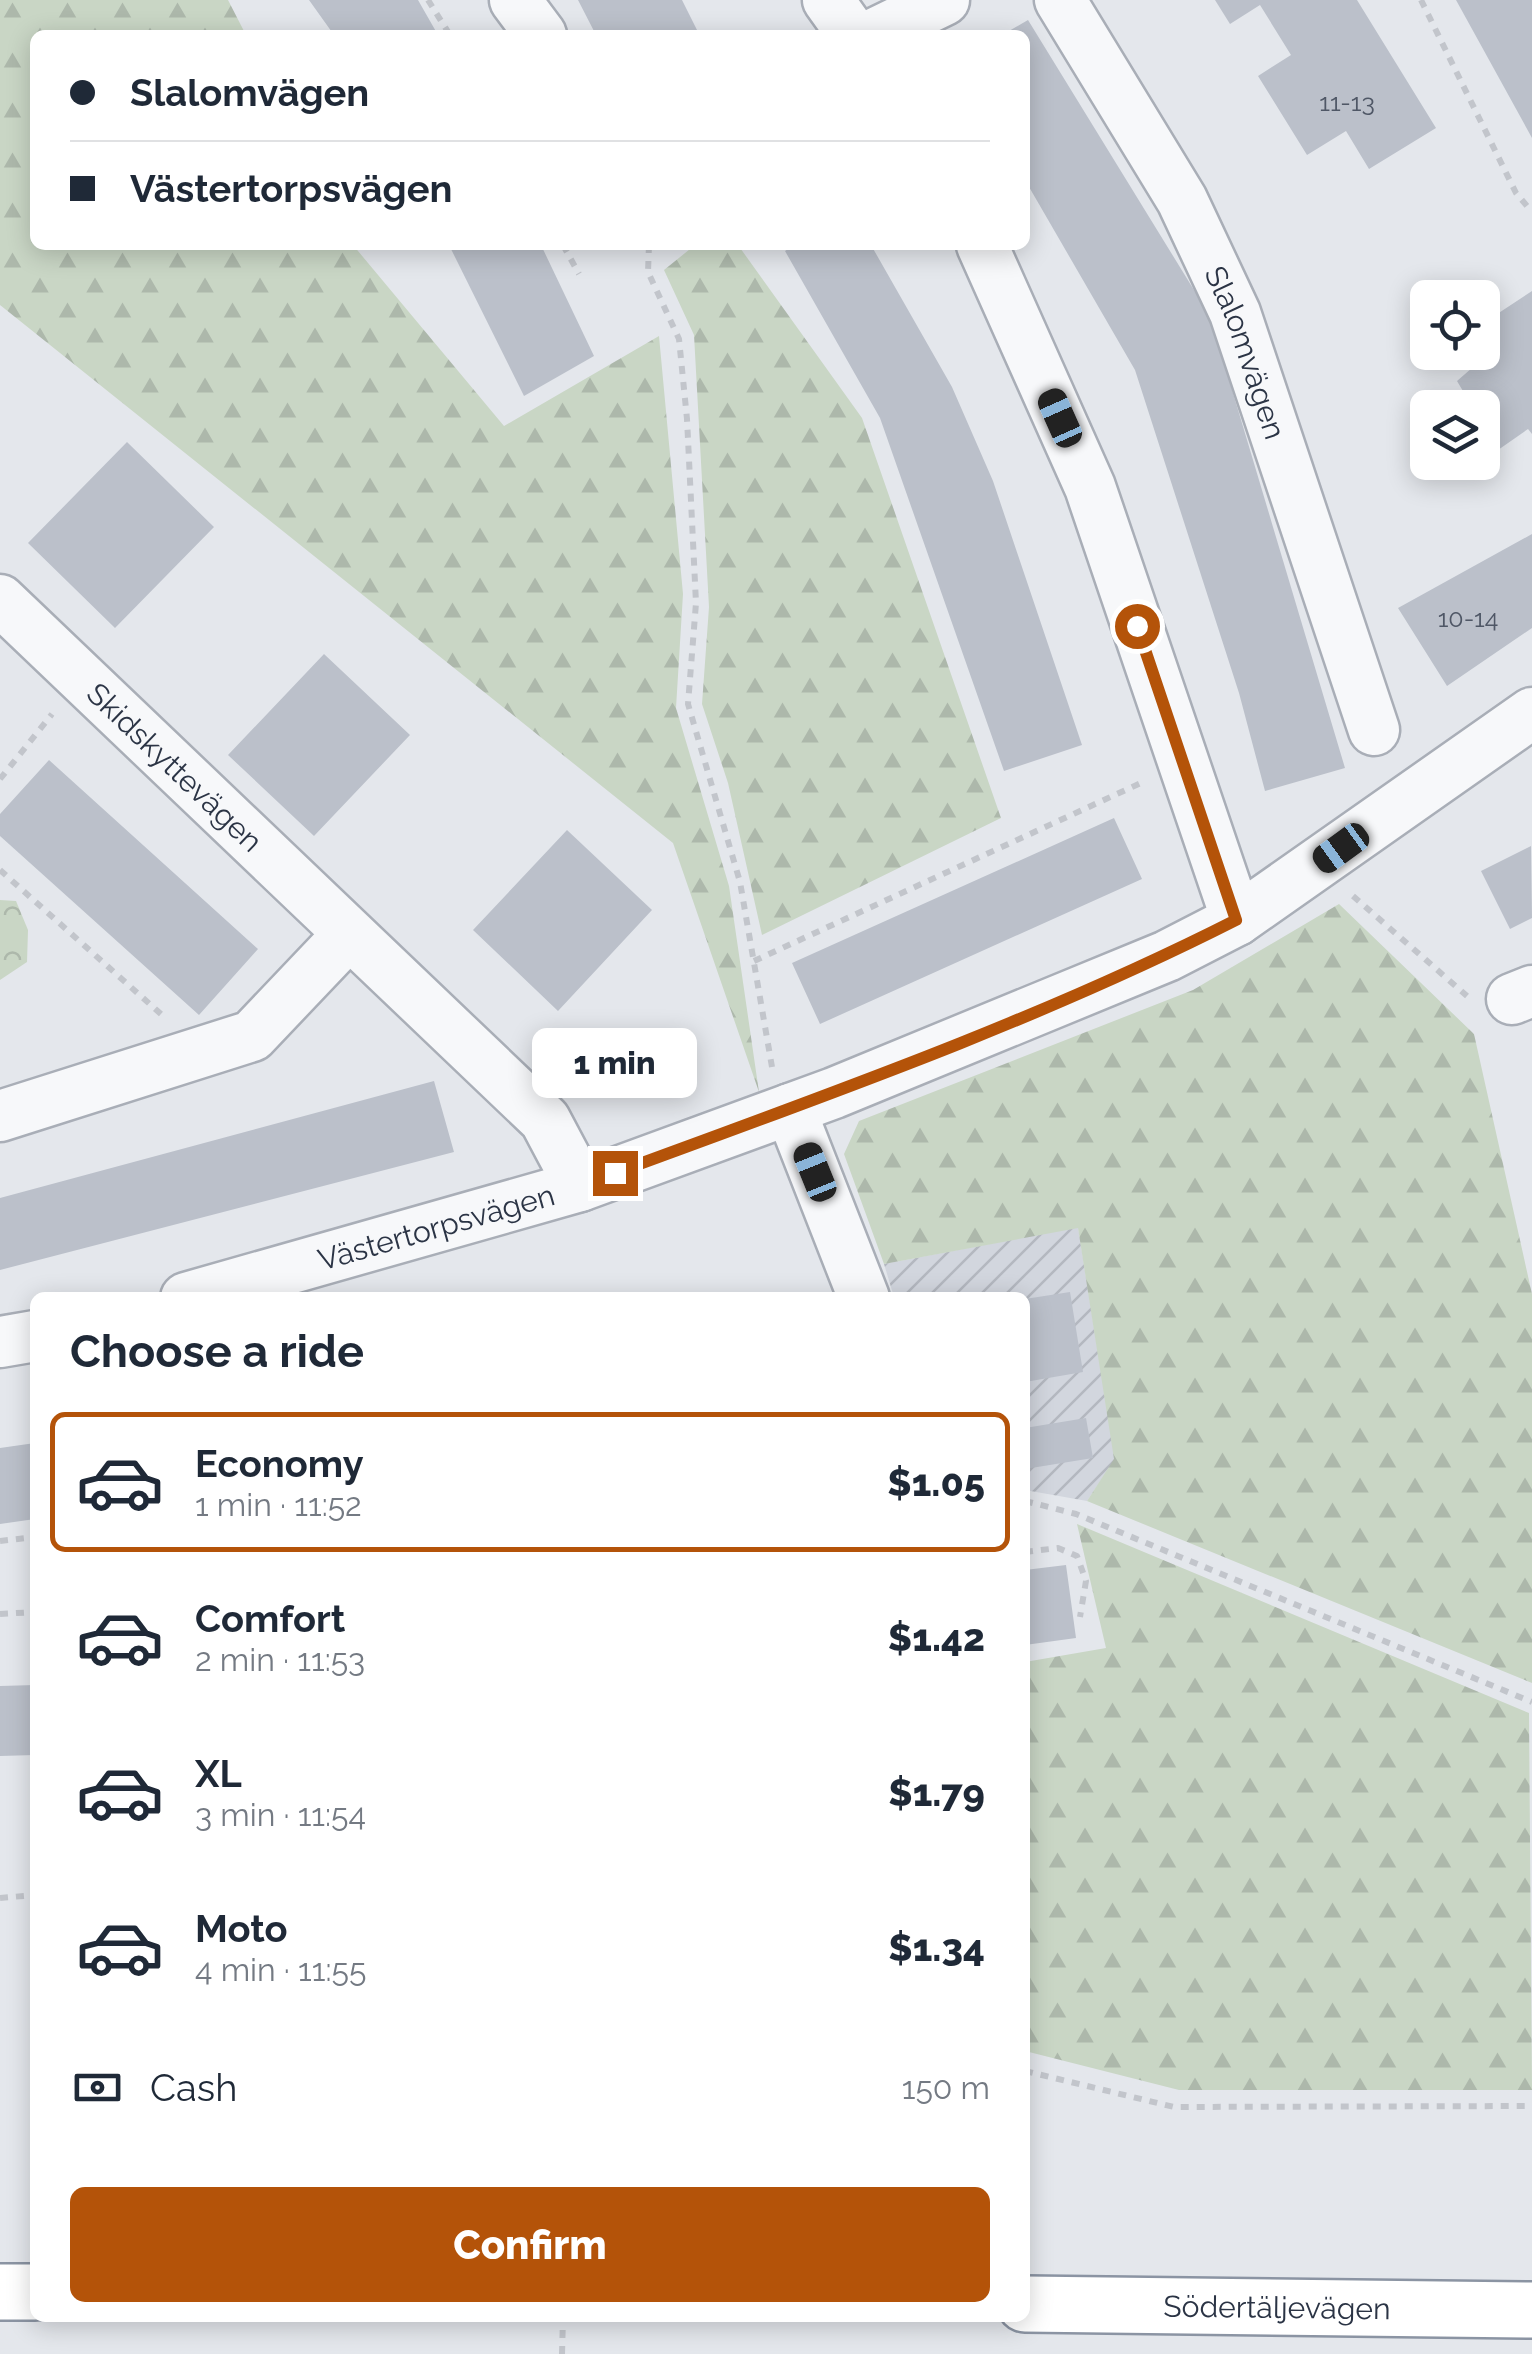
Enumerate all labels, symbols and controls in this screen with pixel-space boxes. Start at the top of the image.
text: Slalomvägen [130,70,369,115]
house number: 11-13 [1319,87,1375,117]
text: Västertorpsvägen [130,166,452,211]
street label: Slalomvägen [1198,260,1293,444]
map controls [1410,280,1500,480]
button: locate [1410,280,1500,370]
car [1034,384,1086,452]
button: layers [1410,390,1500,480]
house number: 10-14 [1438,603,1498,633]
route start [1115,604,1160,649]
street label: Skidskyttevägen [80,675,270,859]
car [1308,818,1374,878]
callout: 1 min [532,1028,698,1098]
text: 1 min [573,1044,656,1081]
car [790,1139,840,1205]
route end [593,1151,638,1196]
street label: Västertorpsvägen [314,1177,558,1277]
text: Choose a ride [70,1325,364,1378]
icon: car [75,1437,165,1527]
text: Economy [195,1441,364,1486]
text: $1.05 [887,1460,985,1505]
text: 1 min · 11:52 [195,1486,362,1523]
icon: car [75,1592,165,1682]
text: Comfort [195,1596,345,1641]
text: $1.42 [888,1615,985,1660]
text: 2 min · 11:53 [195,1641,365,1678]
icon: car [75,1747,165,1837]
text: XL [195,1751,242,1796]
text: $1.79 [888,1770,985,1815]
text: 3 min · 11:54 [195,1796,366,1833]
icon: car [75,1902,165,1992]
text: Moto [195,1906,288,1951]
text: $1.34 [888,1925,985,1970]
text: 4 min · 11:55 [195,1951,366,1988]
icon: cash [70,2060,125,2115]
text: Cash [150,2065,237,2110]
text: 150 m [902,2069,990,2106]
button: Confirm [70,2187,990,2302]
street label: Södertäljevägen [1163,2288,1391,2326]

